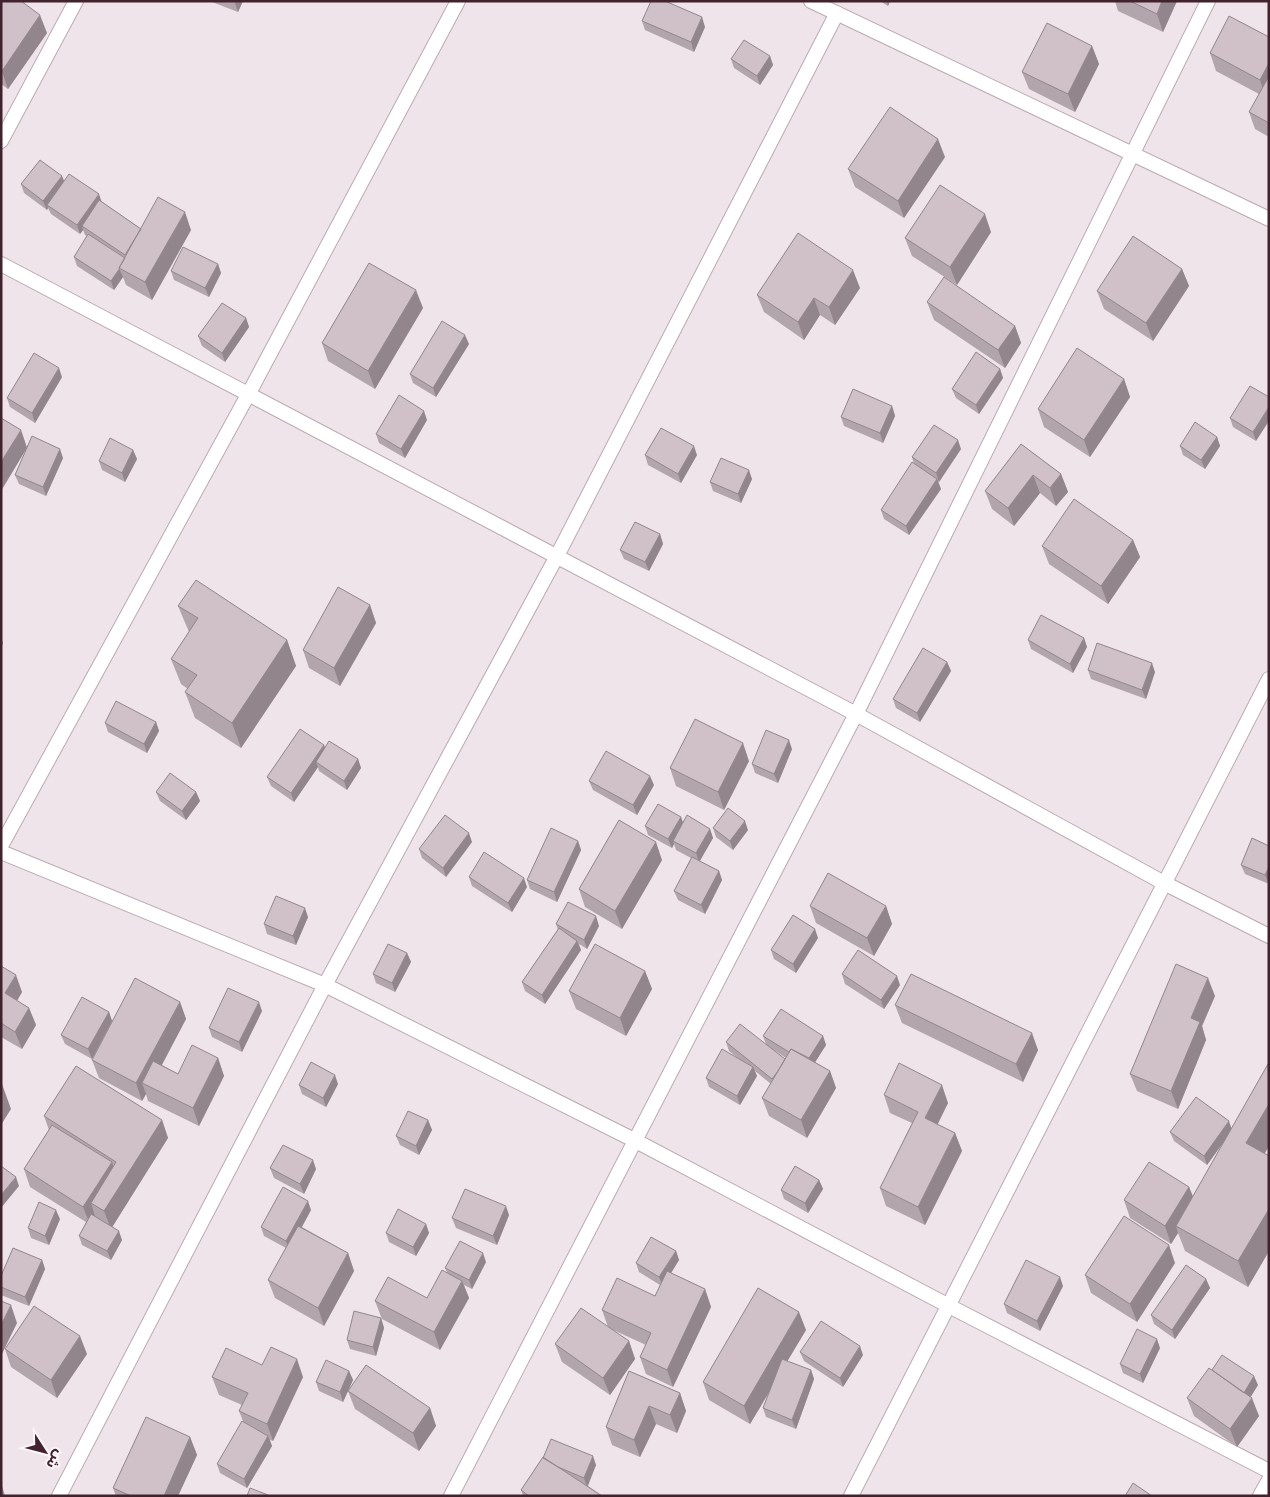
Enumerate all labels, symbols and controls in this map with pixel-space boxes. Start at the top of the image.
north arrow [20,1427,70,1477]
text: ش [42,1446,69,1473]

